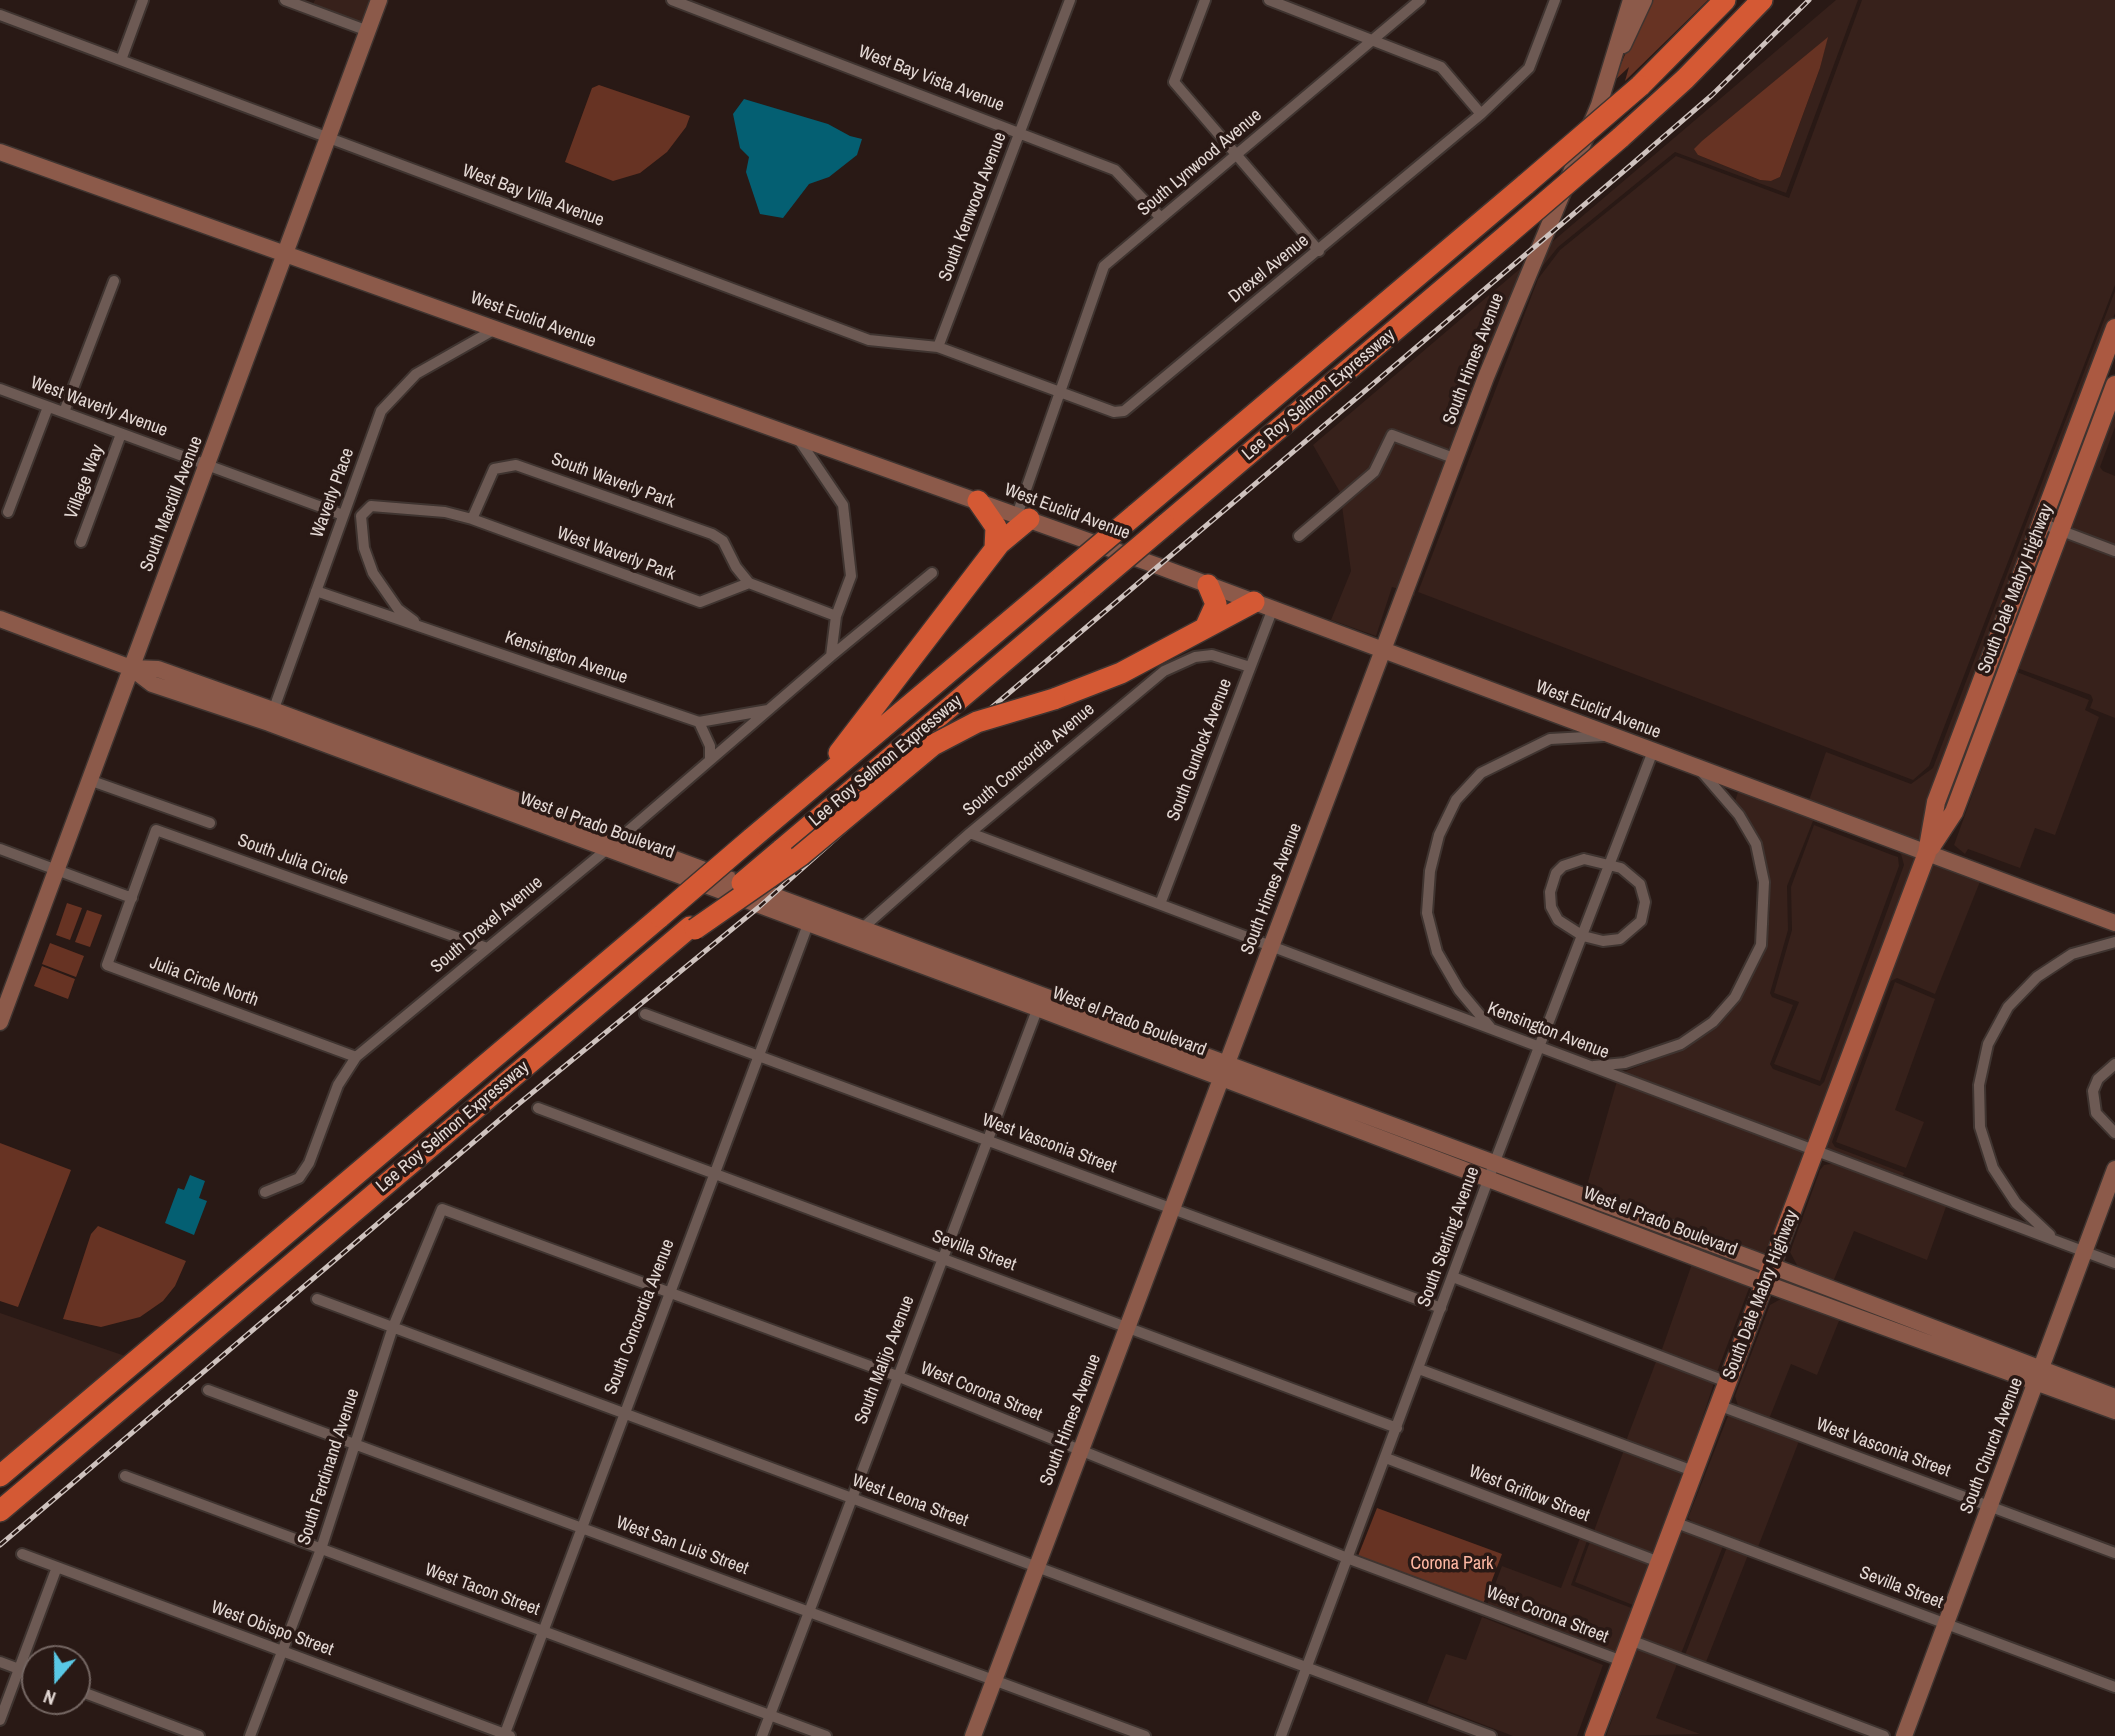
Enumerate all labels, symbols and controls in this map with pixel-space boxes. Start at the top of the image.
street label: West Bay Vista Avenue [855,41,1007,117]
street label: South Lynwood Avenue [1134,105,1266,221]
street label: South Kenwood Avenue [935,129,1011,285]
street label: West Bay Villa Avenue [459,160,607,232]
street label: Drexel Avenue [1225,230,1313,308]
street label: West Euclid Avenue [467,287,599,353]
street label: South Himes Avenue [1439,290,1509,428]
street label: Lee Roy Selmon Expressway [1238,325,1400,465]
street label: West Waverly Avenue [28,372,170,442]
street label: South Macdill Avenue [136,433,208,575]
street label: Village Way [61,442,109,522]
street label: Waverly Place [307,445,359,541]
street label: South Waverly Park [548,449,678,513]
street label: West Euclid Avenue [1001,479,1133,545]
street label: South Dale Mabry Highway [1974,501,2058,677]
street label: West Waverly Park [554,523,678,585]
street label: Kensington Avenue [502,627,630,689]
street label: South Gunlock Avenue [1163,676,1237,824]
street label: West Euclid Avenue [1532,676,1664,744]
street label: Lee Roy Selmon Expressway [805,691,967,831]
street label: South Concordia Avenue [959,699,1099,821]
street label: West el Prado Boulevard [517,788,677,864]
street label: South Himes Avenue [1237,820,1307,958]
street label: South Julia Circle [235,830,351,890]
street label: South Drexel Avenue [427,872,547,978]
street label: Julia Circle North [147,952,261,1012]
street label: West el Prado Boulevard [1049,983,1209,1061]
street label: Kensington Avenue [1484,998,1612,1064]
street label: Lee Roy Selmon Expressway [372,1057,534,1197]
street label: West Vasconia Street [979,1110,1119,1178]
street label: South Sterling Avenue [1414,1164,1484,1310]
street label: West el Prado Boulevard [1580,1183,1740,1261]
street label: South Dale Mabry Highway [1719,1207,1803,1383]
street label: Sevilla Street [929,1226,1019,1276]
street label: South Concordia Avenue [600,1236,680,1398]
street label: South Malijo Avenue [851,1293,919,1427]
street label: South Himes Avenue [1036,1351,1106,1489]
street label: West Corona Street [917,1358,1045,1426]
street label: South Church Avenue [1956,1375,2028,1517]
street label: South Ferdinand Avenue [294,1386,364,1548]
street label: West Vasconia Street [1813,1414,1953,1482]
street label: West Griflow Street [1466,1461,1592,1527]
street label: West Leona Street [849,1470,971,1532]
street label: West San Luis Street [613,1512,751,1580]
park label: Corona Park [1411,1553,1493,1575]
street label: West Tacon Street [422,1559,542,1621]
street label: Sevilla Street [1856,1562,1946,1614]
street label: West Corona Street [1483,1582,1611,1648]
street label: West Obispo Street [208,1597,336,1661]
north arrow [21,1645,91,1715]
text: N [40,1684,59,1712]

